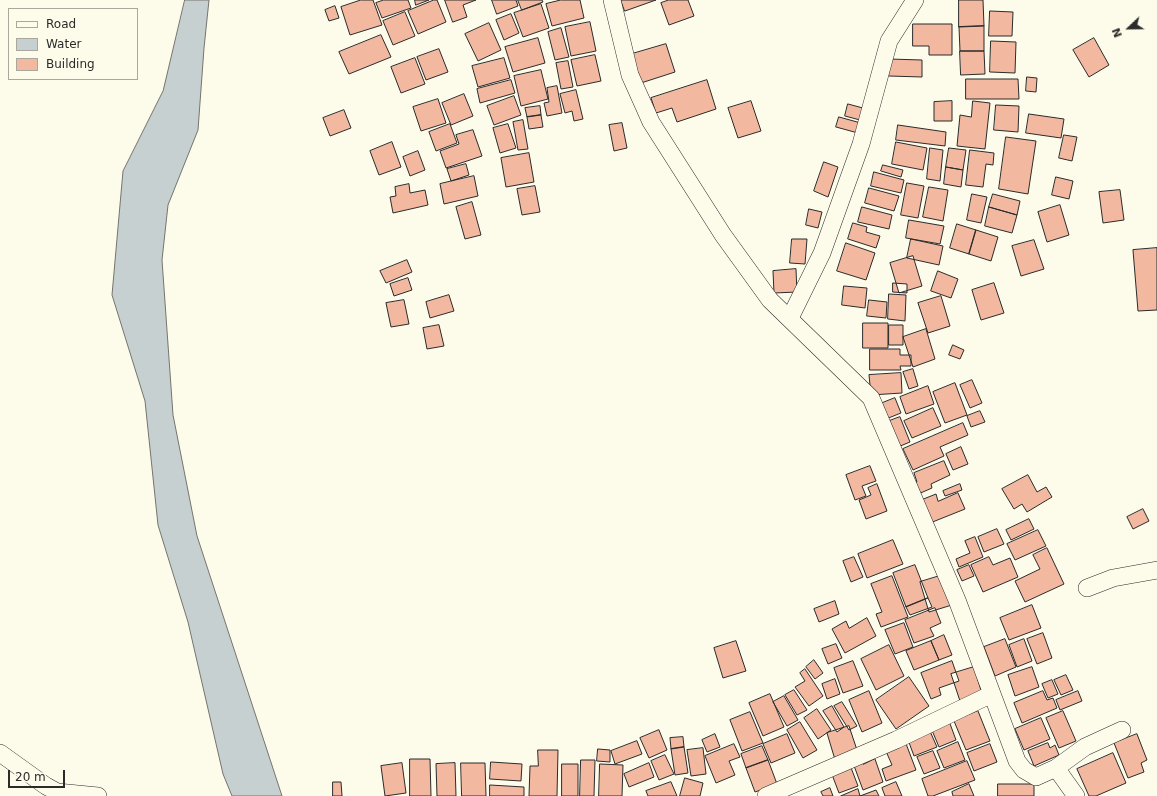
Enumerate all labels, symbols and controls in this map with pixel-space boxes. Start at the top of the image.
legend [8,8,138,80]
north arrow [1109,8,1149,48]
text: Road [46,17,76,31]
text: N [1110,26,1125,39]
text: Water [46,37,81,51]
text: Building [46,57,95,71]
scale bar [10,762,67,788]
text: 20 m [15,770,46,784]

